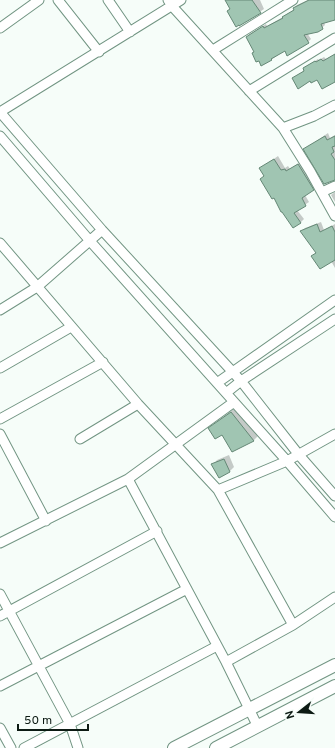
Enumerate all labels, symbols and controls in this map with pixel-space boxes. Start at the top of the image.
north arrow [279,692,319,732]
scale bar [18,706,88,732]
text: N [283,709,298,720]
text: 50 m [24,713,52,729]

